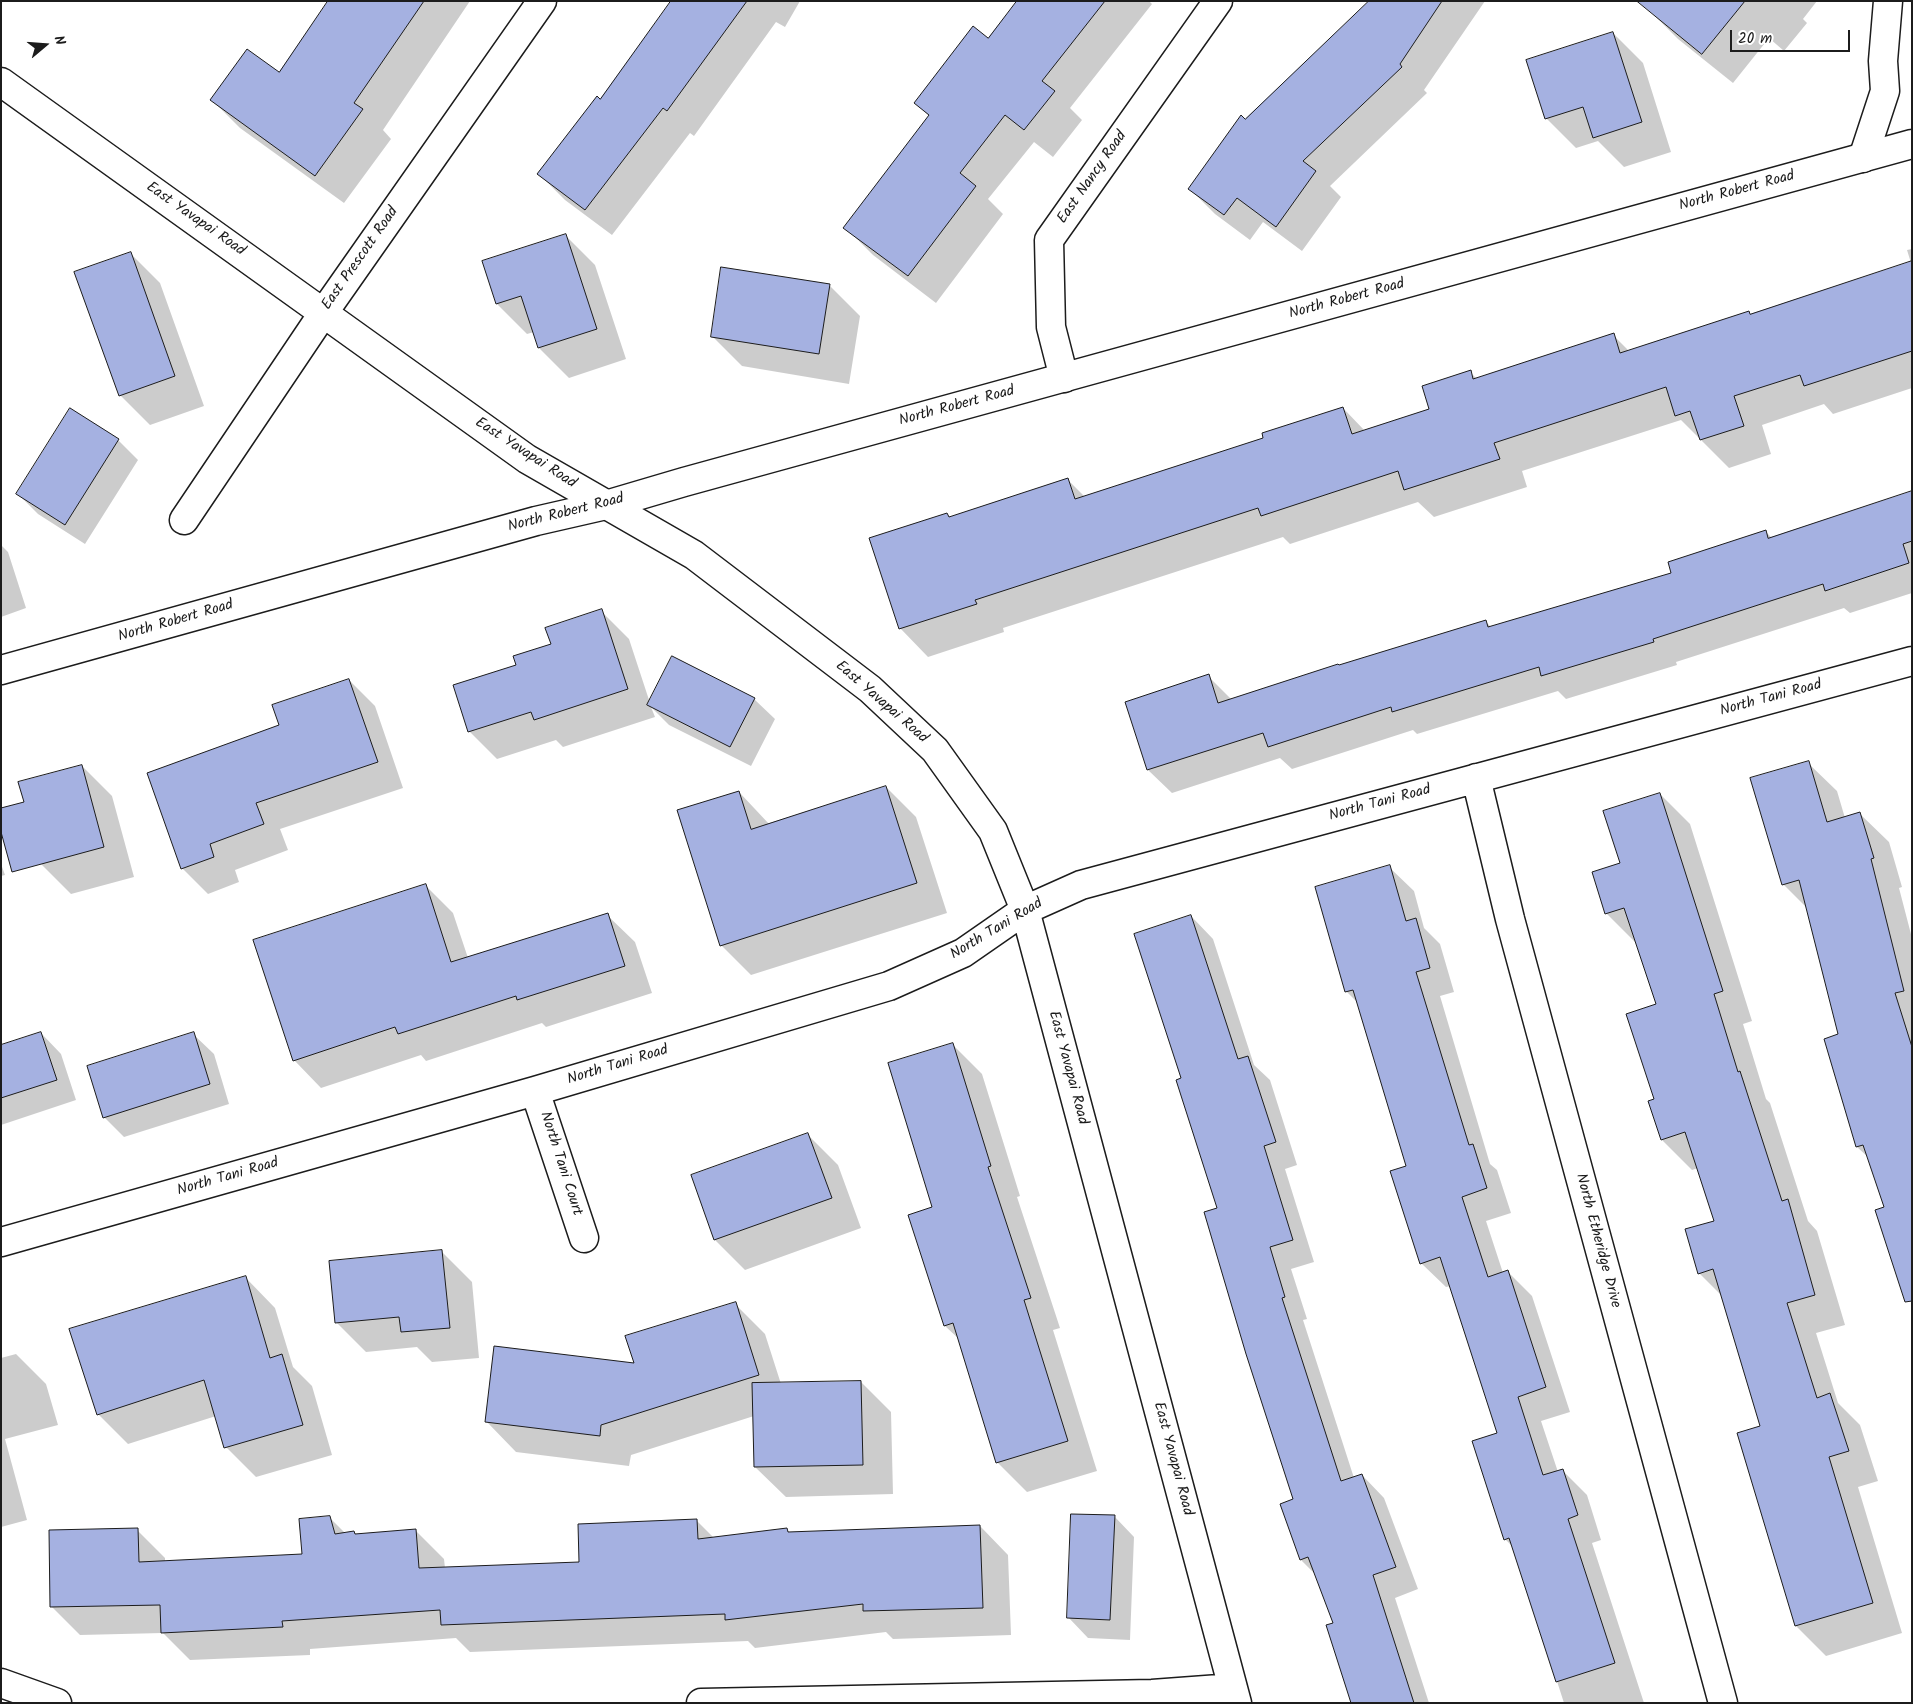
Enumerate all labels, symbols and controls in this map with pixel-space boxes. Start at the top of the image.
north arrow [20,20,70,70]
scale bar [1733,20,1853,52]
text: 20 m [1738,27,1772,51]
text: N [47,33,71,48]
street label: East Nancy Road [1054,128,1132,228]
street label: North Robert Road [1677,168,1797,216]
street label: East Yavapai Road [142,179,248,261]
street label: East Prescott Road [319,204,403,314]
street label: North Robert Road [1287,276,1407,324]
street label: North Robert Road [897,383,1017,431]
street label: East Yavapai Road [471,415,579,493]
street label: North Robert Road [506,491,626,537]
street label: North Robert Road [116,597,236,647]
street label: East Yavapai Road [831,658,931,748]
street label: North Tani Road [1718,677,1824,721]
street label: North Tani Road [1327,782,1433,826]
street label: North Tani Road [948,895,1046,965]
street label: East Yavapai Road [1043,1009,1091,1127]
street label: North Tani Road [565,1042,671,1090]
street label: North Tani Court [535,1110,585,1218]
street label: North Tani Road [175,1155,281,1201]
street label: North Etheridge Drive [1570,1172,1624,1310]
street label: East Yavapai Road [1148,1400,1196,1518]

